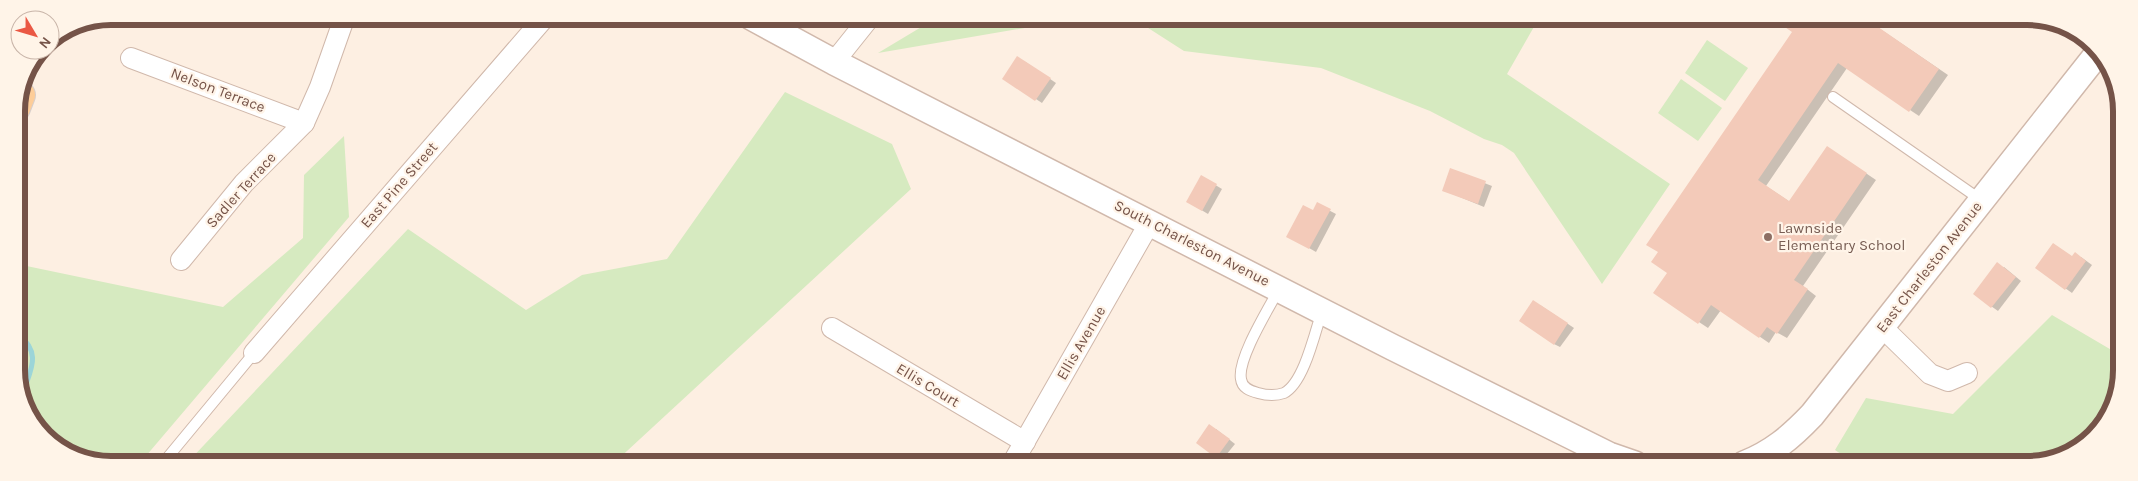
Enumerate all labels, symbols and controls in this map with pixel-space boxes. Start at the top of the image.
north arrow [10,10,60,60]
text: N [35,34,55,52]
street label: Nelson Terrace [168,64,268,116]
street label: East Pine Street [357,138,441,232]
street label: Sadler Terrace [202,148,280,232]
street label: South Charleston Avenue [1111,196,1273,290]
street label: East Charleston Avenue [1872,198,1986,336]
place label: Lawnside Elementary School [1778,219,1905,254]
marker: Lawnside Elementary School [1762,231,1774,243]
street label: Ellis Avenue [1053,303,1109,383]
street label: Ellis Court [893,359,963,411]

